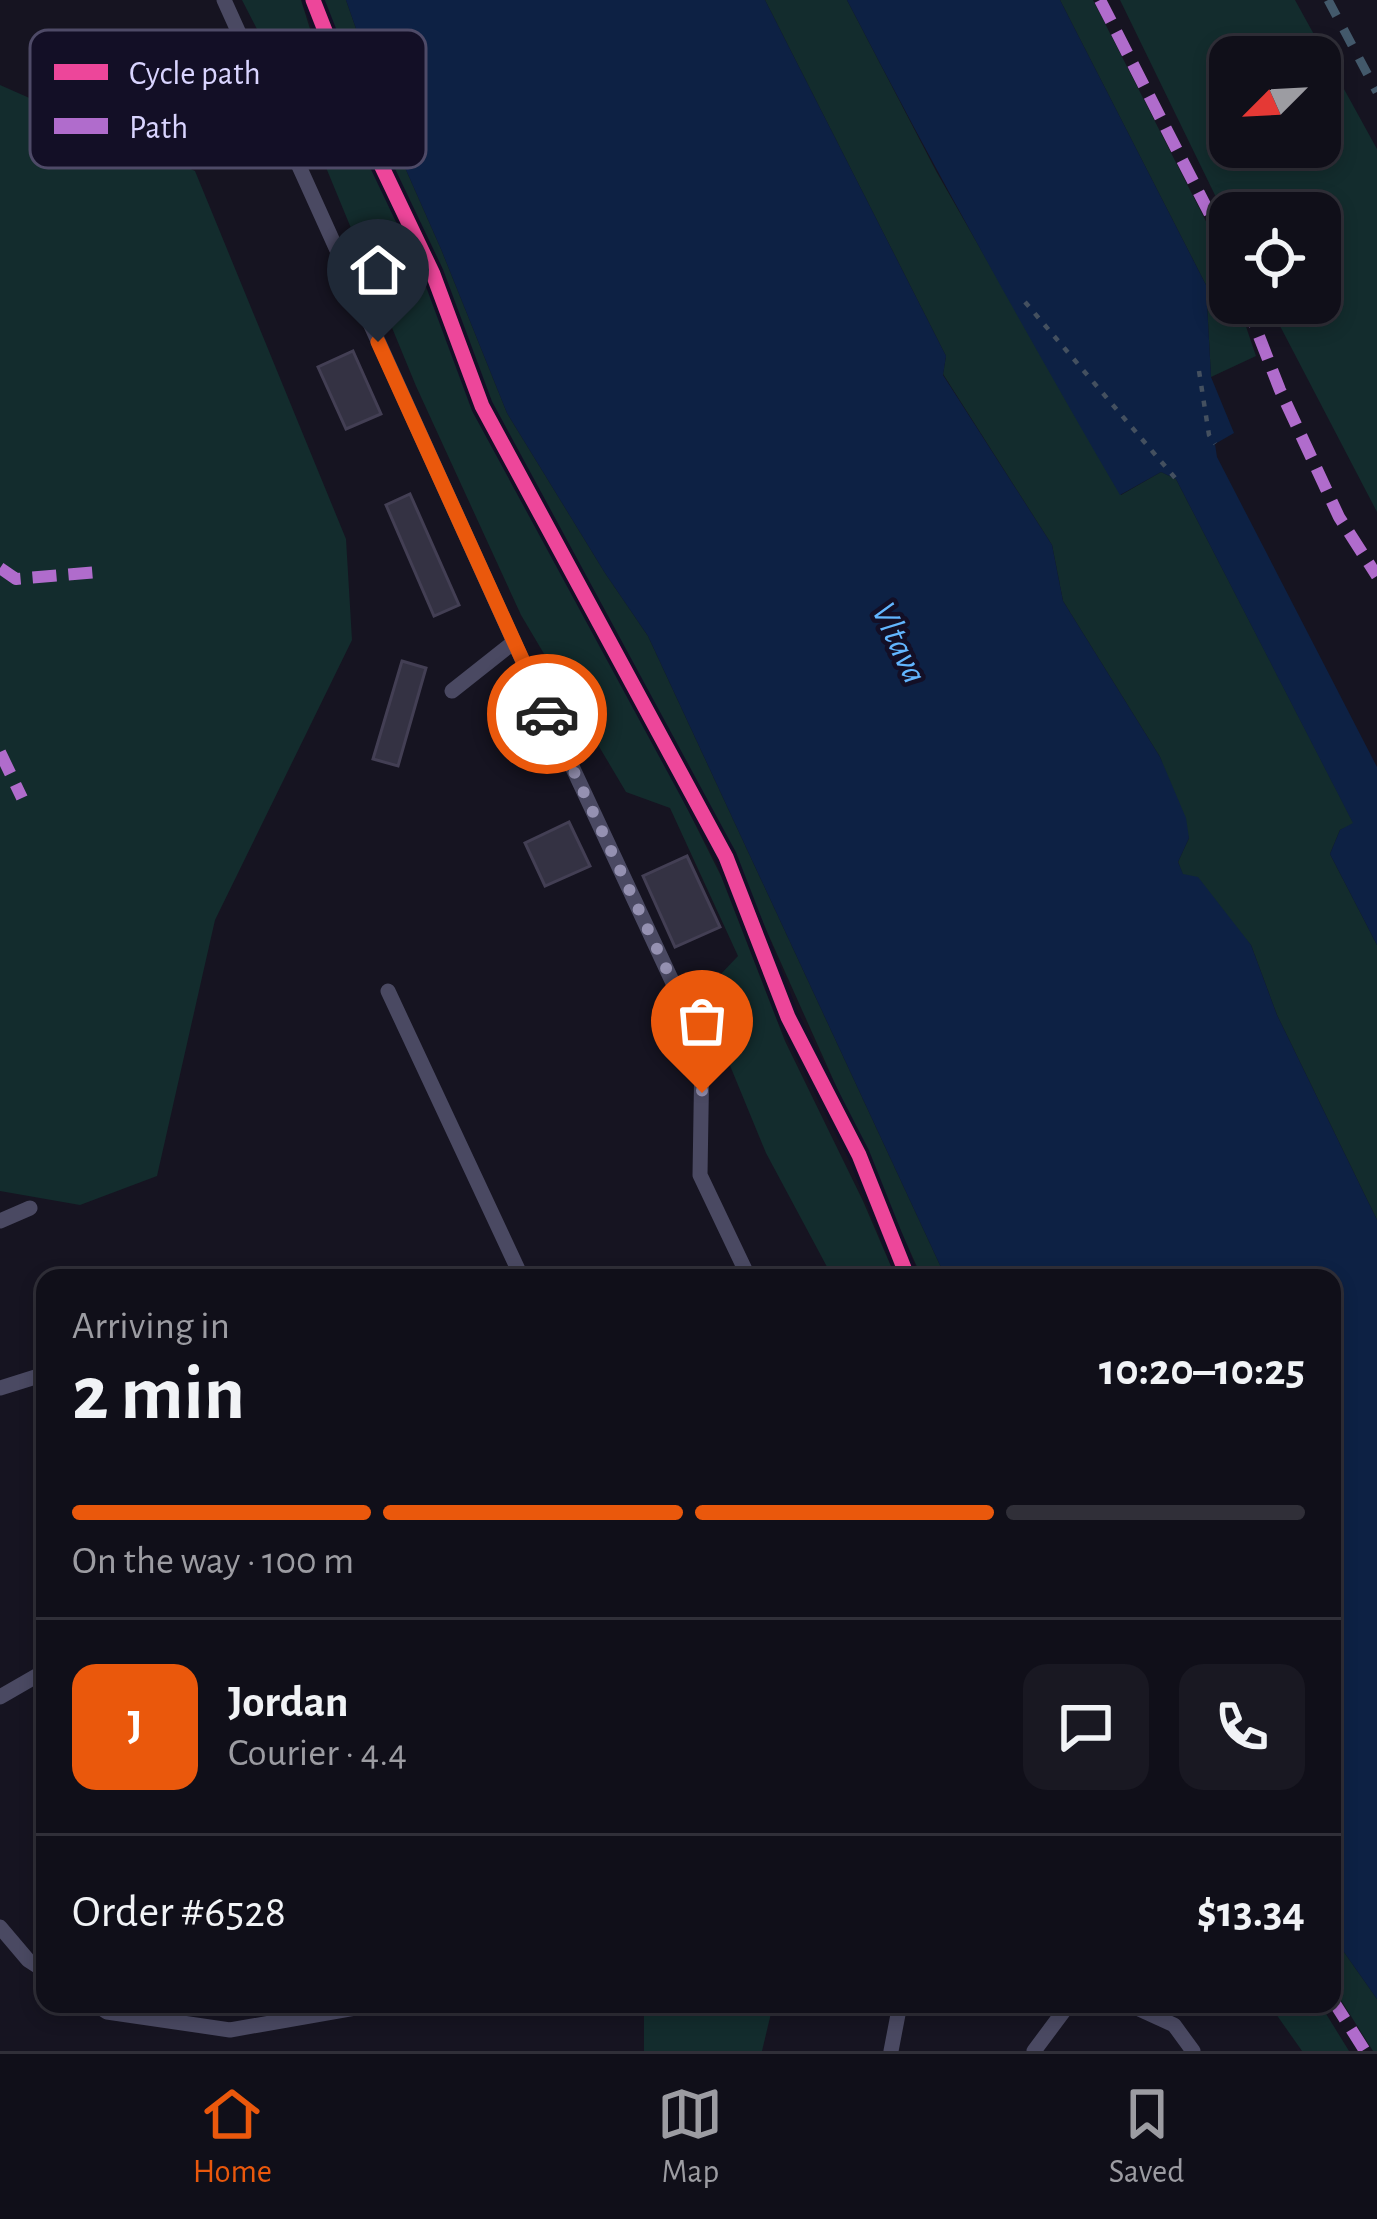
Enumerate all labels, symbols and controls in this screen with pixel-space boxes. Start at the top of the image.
legend [30,30,426,168]
north arrow [1209,36,1341,168]
map controls [1209,36,1341,324]
text: Cycle path [129,58,261,91]
text: Path [129,112,188,145]
button: locate [1209,192,1341,324]
pin [327,219,429,342]
icon: home [345,237,411,303]
water label: Vltava [865,597,933,689]
courier [487,654,607,774]
icon: car [514,681,580,747]
pin [651,970,753,1093]
icon: bag [669,988,735,1054]
text: Arriving in [72,1307,230,1346]
text: 10:20–10:25 [1099,1348,1305,1393]
text: 2 min [72,1356,245,1434]
text: On the way · 100 m [72,1542,354,1581]
button: chat [1023,1664,1149,1790]
button: phone [1179,1664,1305,1790]
text: Jordan [228,1680,349,1725]
text: J [127,1704,143,1749]
text: Courier · 4.4 [228,1734,407,1773]
text: Order #6528 [72,1890,286,1935]
text: $13.34 [1197,1890,1305,1935]
tab: Home [193,2081,272,2193]
tab: Map [657,2081,723,2193]
tab: Saved [1109,2081,1184,2193]

